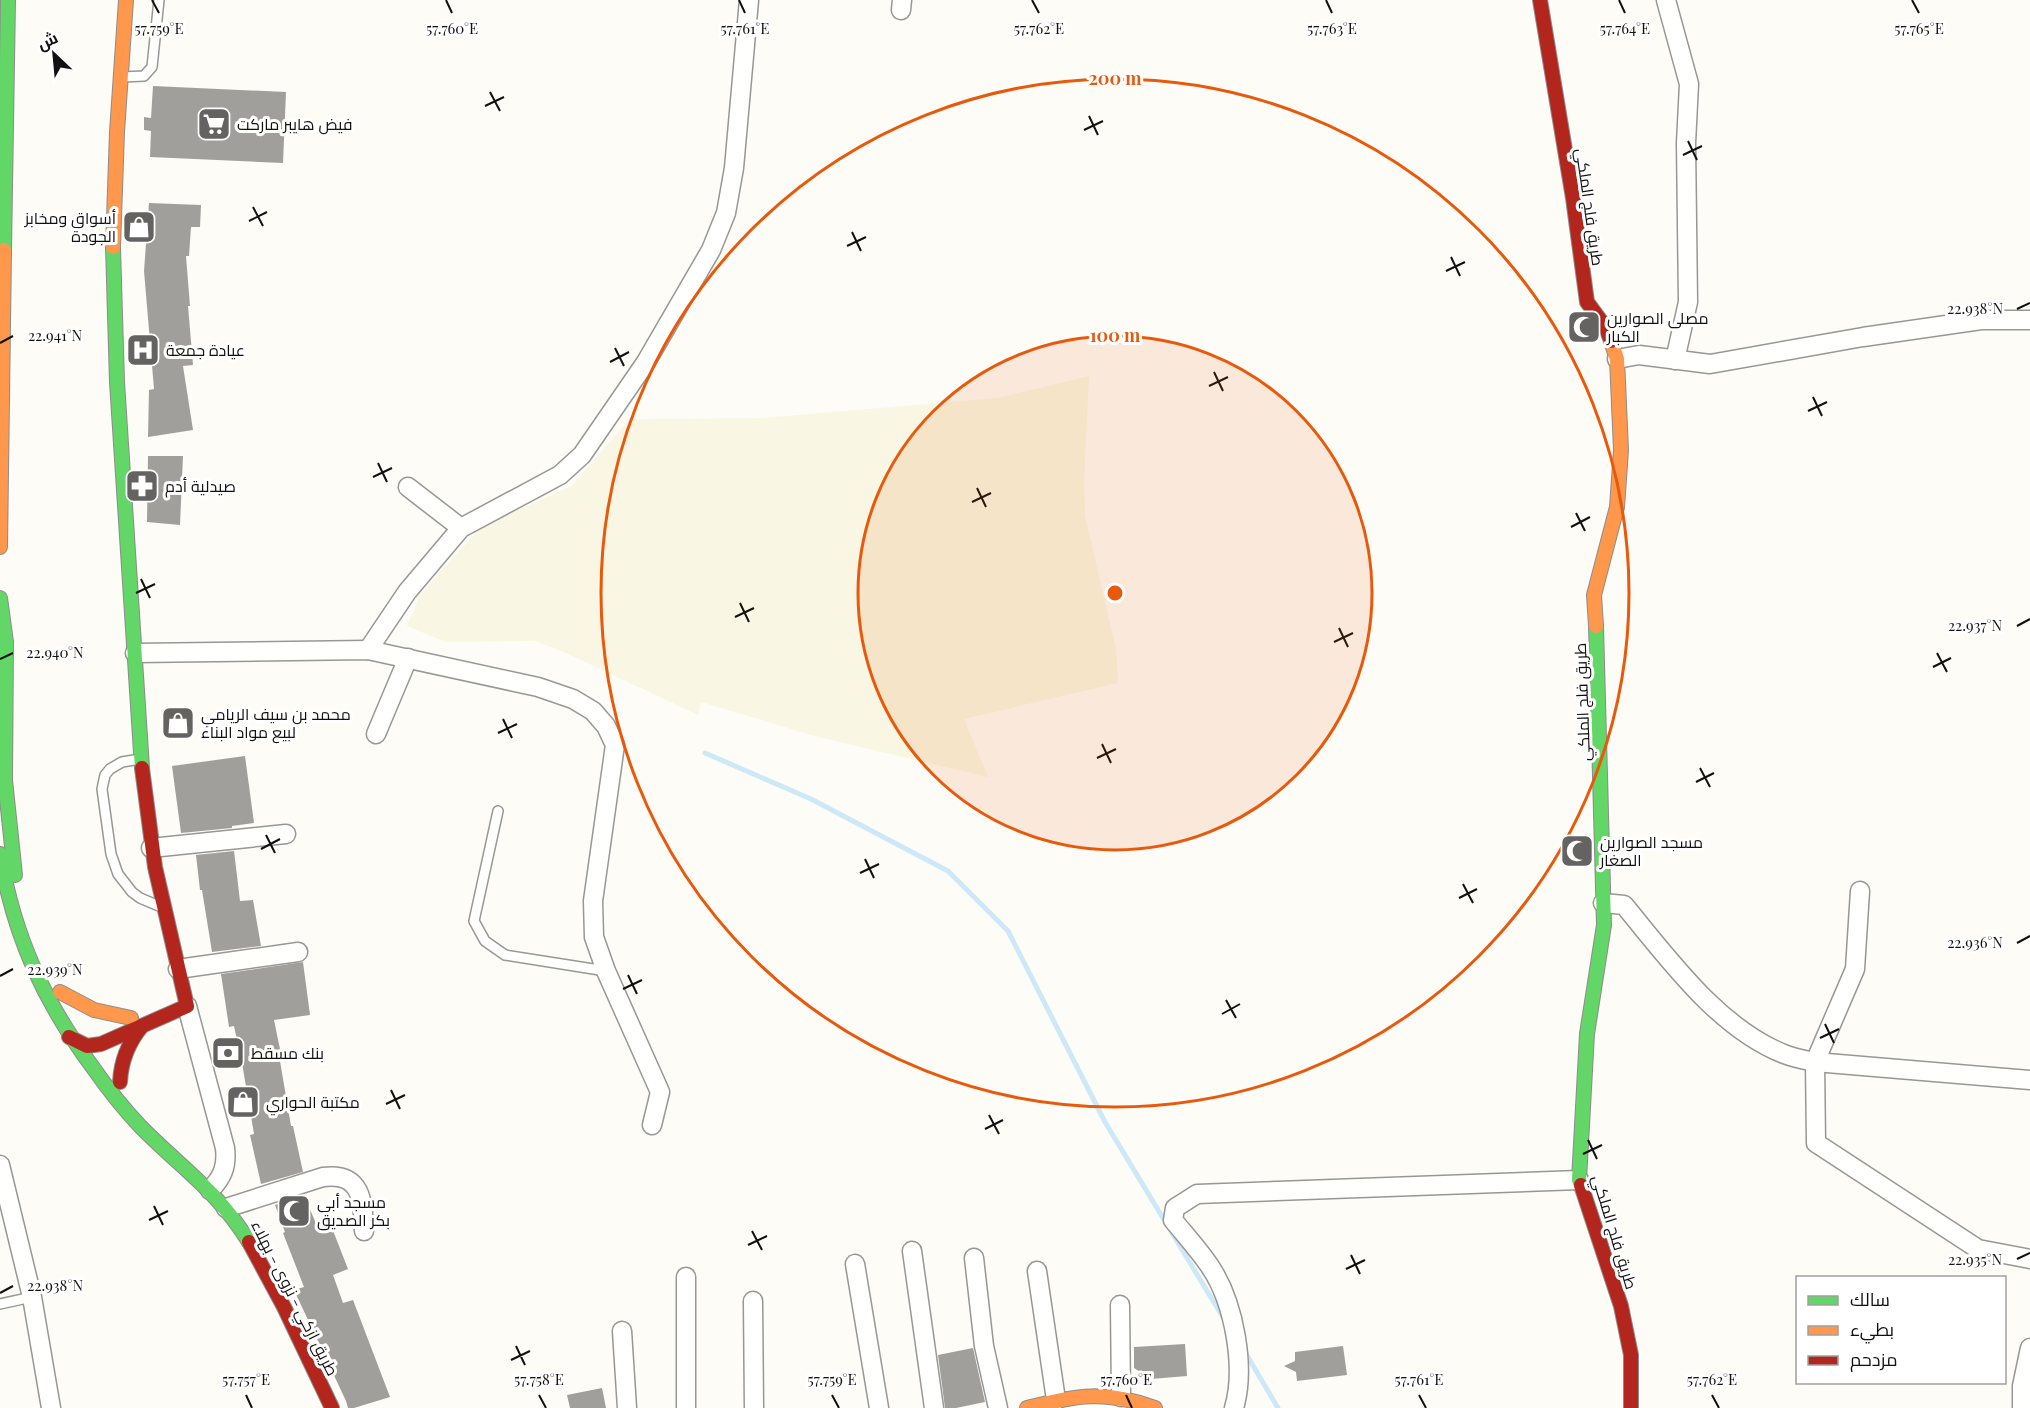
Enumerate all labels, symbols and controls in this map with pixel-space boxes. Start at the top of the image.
text: 57.759°E [134,18,184,38]
text: 57.760°E [426,18,478,38]
text: 57.761°E [721,18,769,38]
text: 57.762°E [1014,18,1064,38]
text: 57.763°E [1307,18,1357,38]
text: 57.764°E [1600,18,1650,38]
text: 57.765°E [1894,18,1944,38]
north arrow [24,24,84,84]
text: ش [33,26,61,54]
text: 200 m [1088,66,1142,90]
supermarket icon: فيض هايبر ماركت [196,106,232,142]
place label: فيض هايبر ماركت [237,113,352,135]
street label: طريق فلج الملكي [1568,147,1609,268]
place label: أسواق ومخابز الجودة [24,207,116,246]
shop icon: أسواق ومخابز الجودة [121,209,157,245]
text: 22.938°N [1947,298,2003,318]
place label: مصلى الصوارين الكبار [1606,307,1709,346]
mosque icon: مصلى الصوارين الكبار [1566,309,1602,345]
text: 100 m [1090,323,1141,347]
text: 22.941°N [28,325,82,345]
hospital icon: عيادة جمعة [125,332,161,368]
place label: عيادة جمعة [166,339,245,360]
pharmacy icon: صيدلية أدم [124,468,160,504]
place label: صيدلية أدم [165,475,236,498]
centre of rings [1105,583,1125,603]
text: 22.937°N [1948,615,2003,635]
text: 22.940°N [26,642,84,662]
street label: طريق فلج الملكي [1569,642,1598,761]
place label: محمد بن سيف الريامي لبيع مواد البناء [201,703,351,744]
shop icon: محمد بن سيف الريامي لبيع مواد البناء [160,705,196,741]
place label: مسجد الصوارين الصغار [1599,831,1703,870]
mosque icon: مسجد الصوارين الصغار [1559,833,1595,869]
text: 22.936°N [1947,932,2003,952]
text: 22.939°N [27,959,83,979]
bank icon: بنك مسقط [210,1035,246,1071]
place label: بنك مسقط [251,1042,324,1063]
shop icon: مكتبة الحواري [225,1084,261,1120]
place label: مكتبة الحواري [266,1091,360,1116]
street label: طريق فلج الملكي [1584,1172,1643,1293]
place label: مسجد أبي بكر الصديق [317,1191,390,1231]
mosque icon: مسجد أبي بكر الصديق [276,1193,312,1229]
street label: طريق ازكي - نزوى - بهلاء [244,1217,344,1381]
text: 22.935°N [1948,1249,2003,1269]
text: 22.938°N [27,1275,83,1295]
legend [1796,1276,2006,1384]
text: سالك [1850,1287,1890,1311]
text: بطيء [1850,1317,1894,1344]
text: مزدحم [1850,1347,1898,1372]
text: 57.757°E [222,1369,270,1389]
text: 57.758°E [514,1369,564,1389]
text: 57.759°E [807,1369,857,1389]
text: 57.760°E [1100,1369,1152,1389]
text: 57.761°E [1395,1369,1443,1389]
text: 57.762°E [1687,1369,1737,1389]

